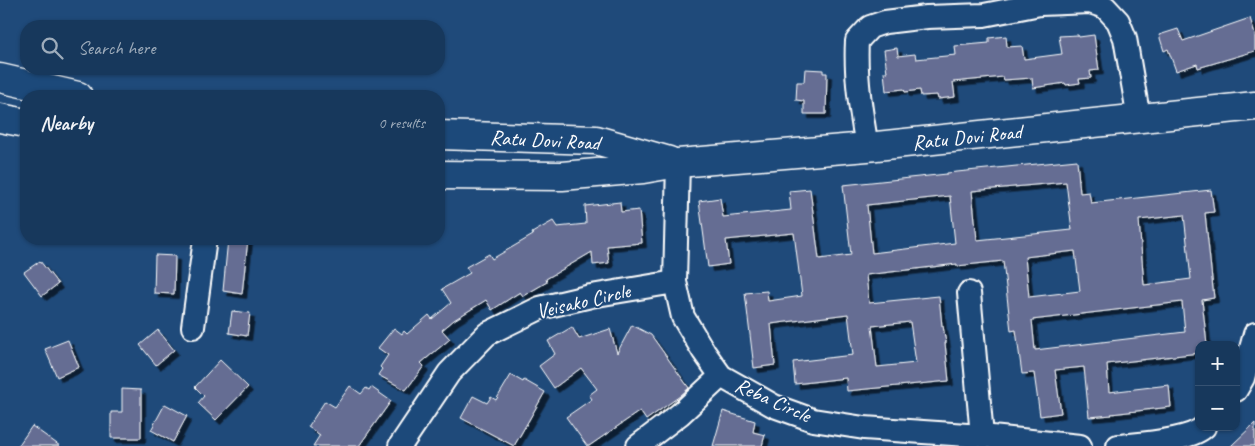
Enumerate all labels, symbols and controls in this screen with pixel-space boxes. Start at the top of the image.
search box [20,20,445,75]
icon: search [38,34,66,62]
text: Search here [78,36,155,60]
text: Nearby [40,110,93,136]
text: 0 results [378,113,425,133]
street label: Ratu Dovi Road [911,118,1026,156]
street label: Ratu Dovi Road [489,124,603,156]
street label: Veisako Circle [534,277,634,324]
map controls [1195,341,1240,431]
button: + [1195,341,1240,386]
street label: Reba Circle [731,372,817,429]
button: − [1195,386,1240,431]

